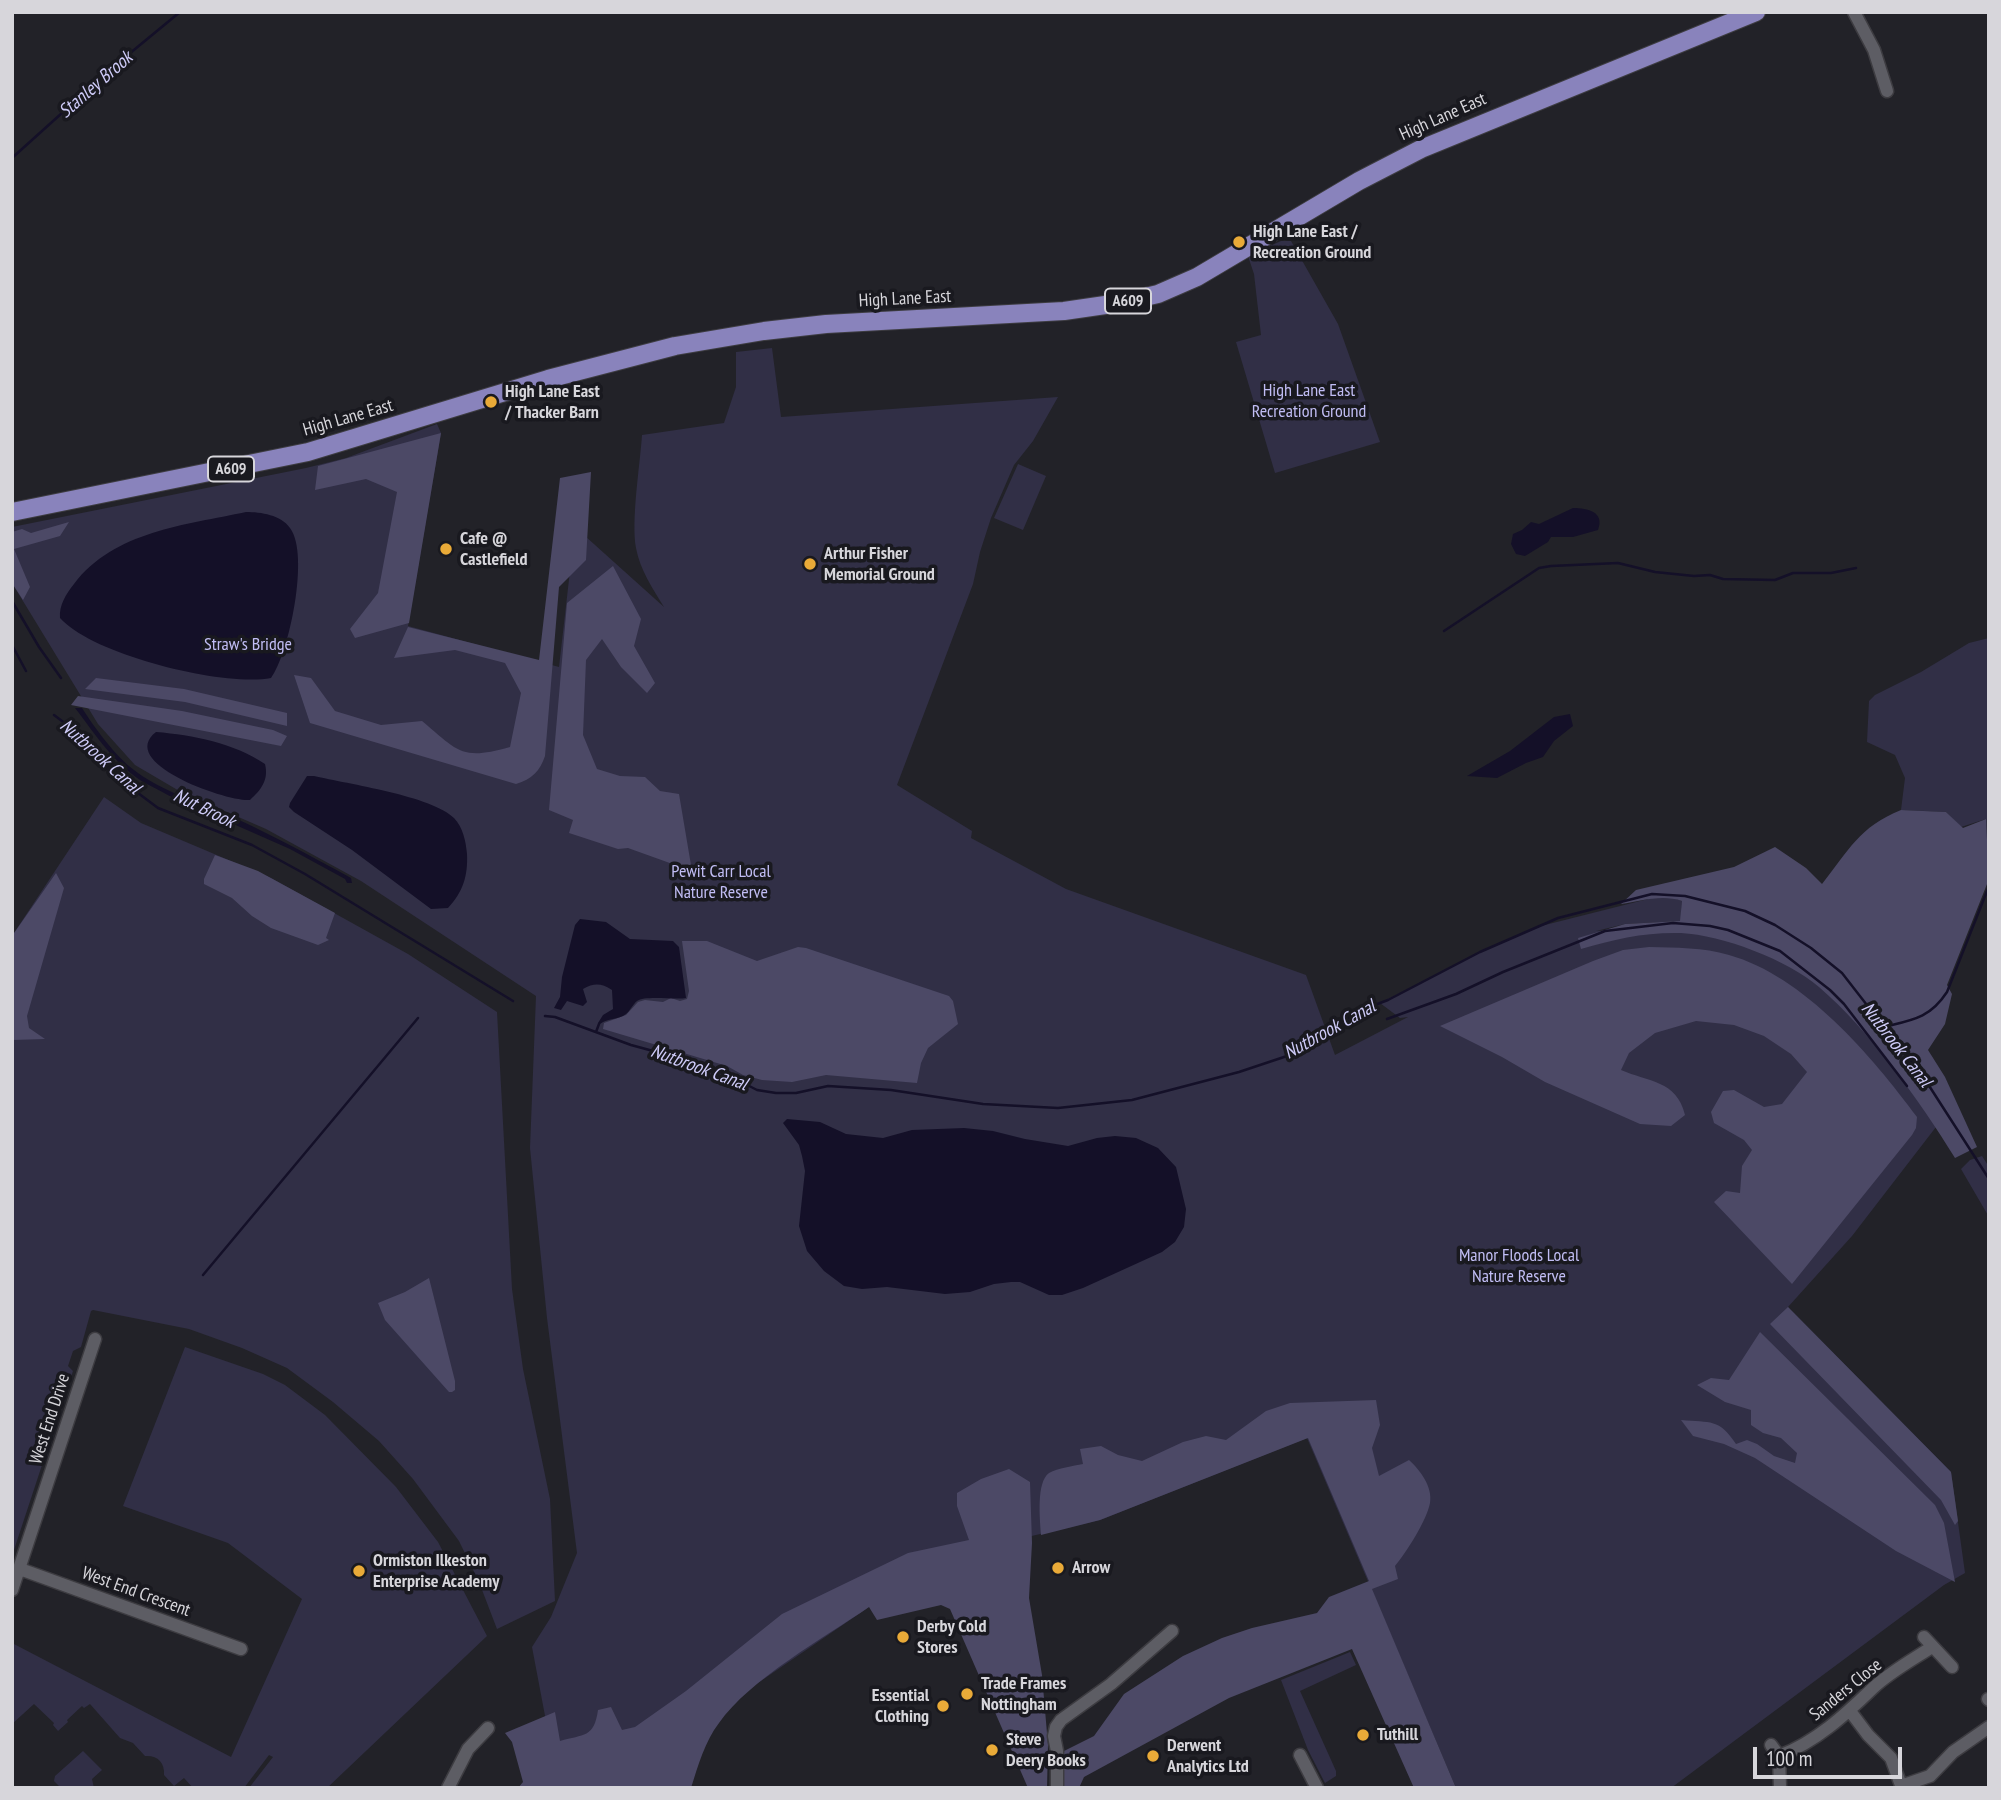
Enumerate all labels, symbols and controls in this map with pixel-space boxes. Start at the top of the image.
water label: Stanley Brook [54,47,138,123]
street label: High Lane East [1396,88,1490,146]
place label: High Lane East / Recreation Ground [1253,221,1371,264]
marker: High Lane East / Recreation Ground [1231,234,1247,250]
street label: High Lane East [858,286,952,312]
road number: A609 [1105,288,1151,314]
park label: High Lane East Recreation Ground [1252,380,1366,422]
place label: High Lane East / Thacker Barn [505,381,600,424]
marker: High Lane East / Thacker Barn [483,394,499,410]
street label: High Lane East [301,395,395,441]
road number: A609 [208,456,254,482]
place label: Cafe @ Castlefield [460,528,527,570]
marker: Cafe @ Castlefield [438,541,454,557]
place label: Arthur Fisher Memorial Ground [824,543,935,586]
marker: Arthur Fisher Memorial Ground [802,556,818,572]
park label: Straw's Bridge [204,634,292,656]
water label: Nutbrook Canal [55,715,145,799]
water label: Nut Brook [169,784,239,834]
park label: Pewit Carr Local Nature Reserve [671,861,771,903]
water label: Nutbrook Canal [1280,995,1380,1065]
water label: Nutbrook Canal [1856,998,1936,1092]
water label: Nutbrook Canal [647,1040,751,1096]
park label: Manor Floods Local Nature Reserve [1459,1245,1579,1288]
street label: West End Drive [25,1371,75,1467]
place label: Ormiston Ilkeston Enterprise Academy [373,1550,499,1592]
place label: Arrow [1072,1557,1110,1579]
marker: Arrow [1050,1560,1066,1576]
street label: West End Crescent [79,1562,193,1622]
marker: Ormiston Ilkeston Enterprise Academy [351,1563,367,1579]
place label: Derby Cold Stores [917,1616,986,1658]
marker: Derby Cold Stores [895,1629,911,1645]
street label: Sanders Close [1806,1654,1886,1726]
place label: Trade Frames Nottingham [981,1673,1066,1716]
place label: Essential Clothing [872,1685,929,1728]
marker: Trade Frames Nottingham [959,1686,975,1702]
marker: Essential Clothing [935,1698,951,1714]
place label: Tuthill [1377,1724,1418,1746]
marker: Tuthill [1355,1727,1371,1743]
place label: Steve Deery Books [1006,1729,1086,1772]
scale bar [1756,1734,1905,1778]
place label: Derwent Analytics Ltd [1167,1735,1249,1778]
marker: Steve Deery Books [984,1742,1000,1758]
text: 100 m [1766,1745,1812,1772]
marker: Derwent Analytics Ltd [1145,1748,1161,1764]

